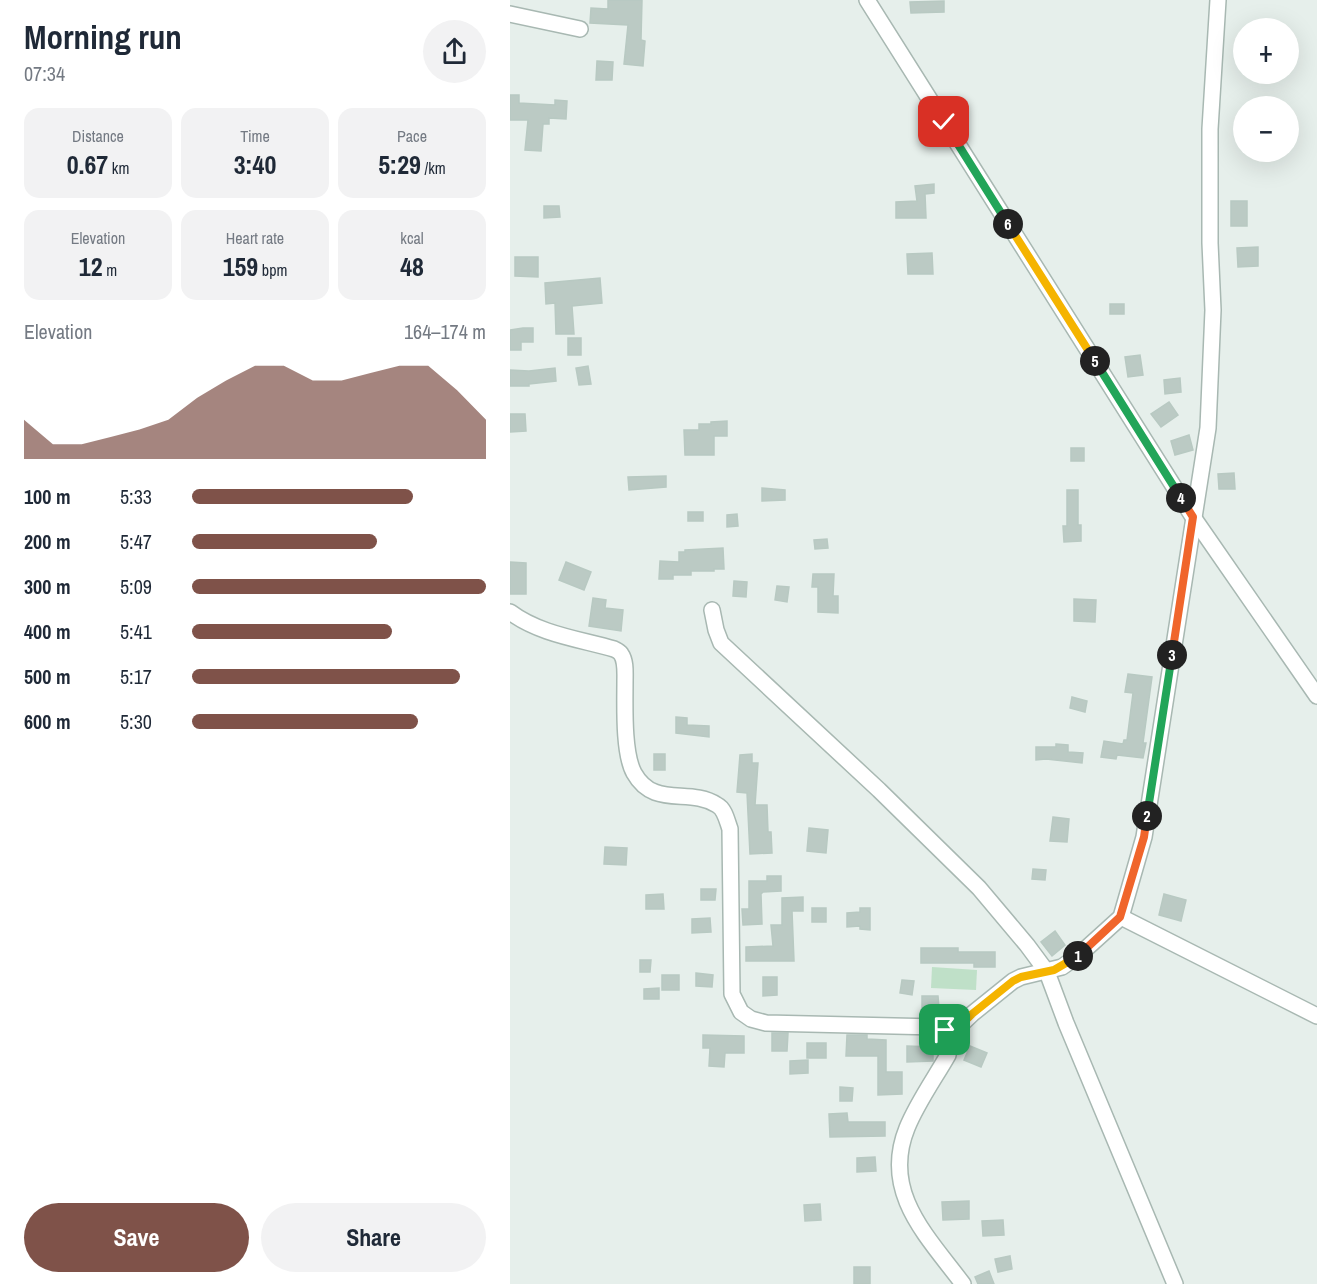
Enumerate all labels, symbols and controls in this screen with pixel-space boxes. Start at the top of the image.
text: Morning run [24,15,182,59]
map controls [1233,18,1299,162]
button: + [1233,18,1299,84]
button: share [423,20,486,83]
text: 07:34 [24,60,65,87]
pin [918,96,969,147]
button: − [1233,96,1299,162]
icon: check [927,105,960,138]
text: Distance [72,125,124,147]
text: Time [240,125,270,147]
text: Pace [397,125,427,147]
text: 0.67 [67,147,108,182]
text: 3:40 [234,147,276,182]
text: 5:29 [378,147,421,182]
text: km [108,157,129,179]
text: /km [421,157,446,179]
pin: 6 [993,209,1023,239]
text: 6 [1004,213,1012,235]
text: Elevation [71,227,125,249]
text: Heart rate [226,227,284,249]
text: kcal [400,227,424,249]
text: 12 [79,249,103,284]
text: 159 [223,249,258,284]
text: 48 [400,249,424,284]
text: m [103,259,117,281]
text: bpm [258,259,287,281]
text: Elevation [24,318,92,345]
text: 164–174 m [404,318,486,345]
pin: 5 [1080,346,1110,376]
text: 5 [1091,350,1099,372]
text: 100 m [24,483,71,510]
text: 5:33 [120,483,152,510]
pin: 4 [1166,483,1196,513]
text: 4 [1177,487,1185,509]
text: 200 m [24,528,71,555]
text: 5:47 [120,528,152,555]
text: 300 m [24,573,71,600]
text: 5:09 [120,573,152,600]
text: 400 m [24,618,71,645]
text: 5:41 [120,618,152,645]
pin: 3 [1157,640,1187,670]
text: 3 [1168,644,1176,666]
text: 500 m [24,663,71,690]
text: 5:17 [120,663,152,690]
text: 600 m [24,708,71,735]
text: 5:30 [120,708,152,735]
pin: 2 [1132,801,1162,831]
text: 2 [1143,805,1151,827]
pin: 1 [1063,941,1093,971]
text: 1 [1074,945,1082,967]
pin [919,1004,970,1055]
icon: arrive [928,1013,961,1046]
button: Save [24,1203,249,1272]
button: Share [261,1203,486,1272]

